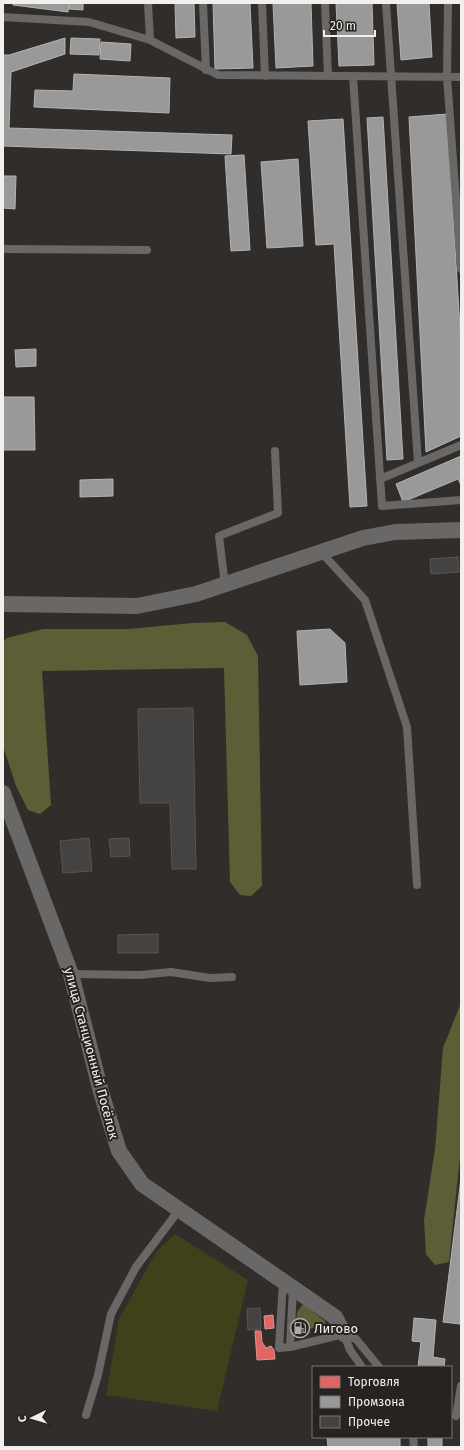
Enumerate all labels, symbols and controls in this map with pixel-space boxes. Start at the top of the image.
scale bar [324,12,375,38]
text: 20 m [330,19,356,33]
street label: улица Станционный Посёлок [61,966,122,1141]
fuel station icon: Лигово [289,1317,311,1339]
place label: Лигово [314,1321,358,1336]
legend [312,1366,452,1438]
text: Торговля [348,1375,400,1389]
text: Промзона [348,1395,405,1409]
north arrow [12,1398,52,1438]
text: С [16,1414,29,1423]
text: Прочее [348,1415,390,1429]

